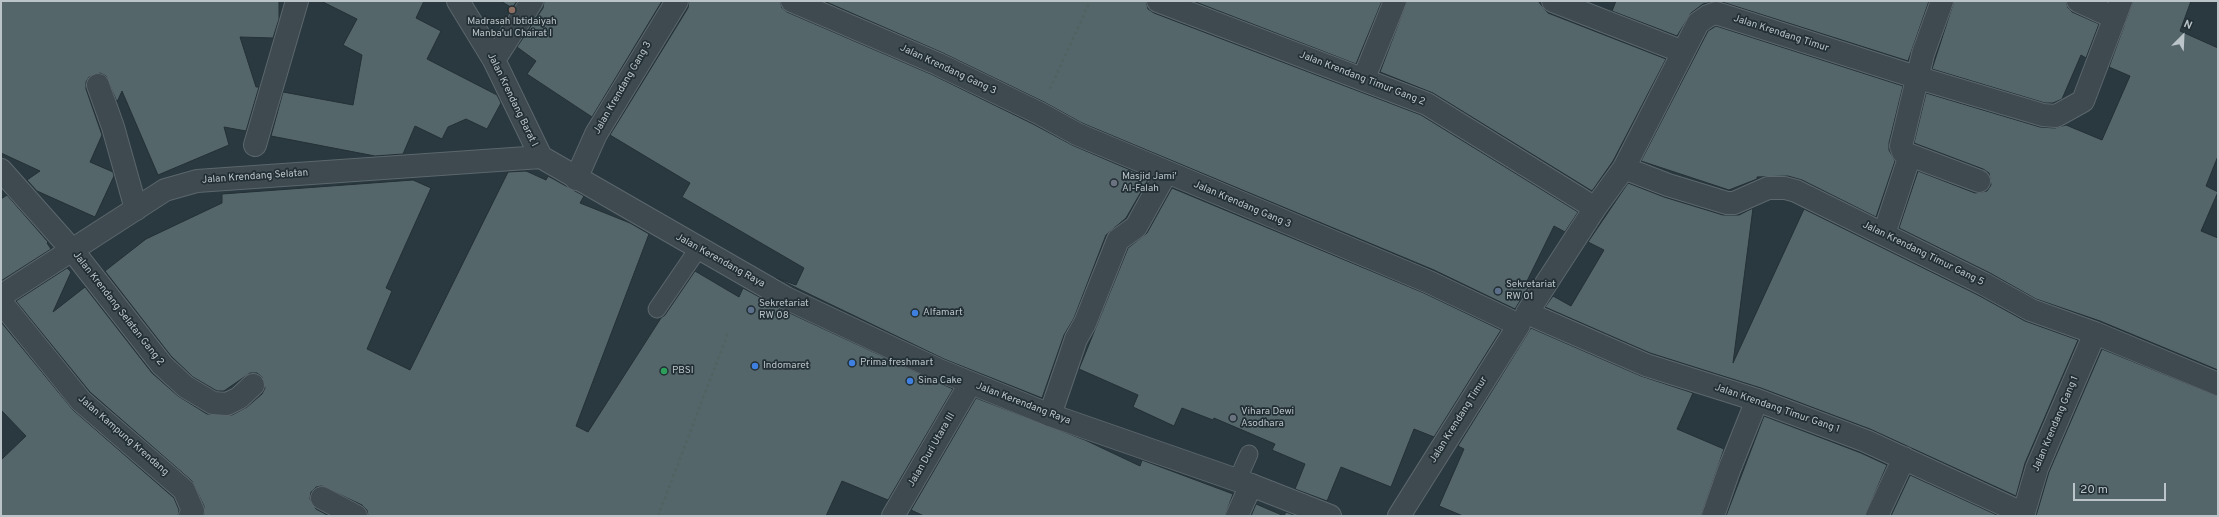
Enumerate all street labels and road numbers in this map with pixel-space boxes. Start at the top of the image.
street label: Jalan Krendang Timur [1732,13,1830,55]
street label: Jalan Krendang Gang 3 [592,40,654,136]
street label: Jalan Krendang Gang 3 [898,42,998,98]
street label: Jalan Krendang Timur Gang 2 [1297,49,1427,109]
street label: Jalan Krendang Barat I [484,51,540,149]
street label: Jalan Krendang Selatan [201,167,309,187]
street label: Jalan Krendang Gang 3 [1191,179,1293,231]
street label: Jalan Krendang Timur Gang 5 [1860,219,1986,289]
street label: Jalan Kerendang Raya [673,231,767,291]
street label: Jalan Krendang Selatan Gang 2 [70,250,166,368]
street label: Jalan Krendang Gang 1 [2030,374,2082,474]
street label: Jalan Krendang Timur [1428,375,1490,465]
street label: Jalan Kerendang Raya [974,380,1072,428]
street label: Jalan Krendang Timur Gang 1 [1713,382,1841,436]
street label: Jalan Kampung Krendang [75,393,171,479]
street label: Jalan Duri Utara III [906,411,958,489]

